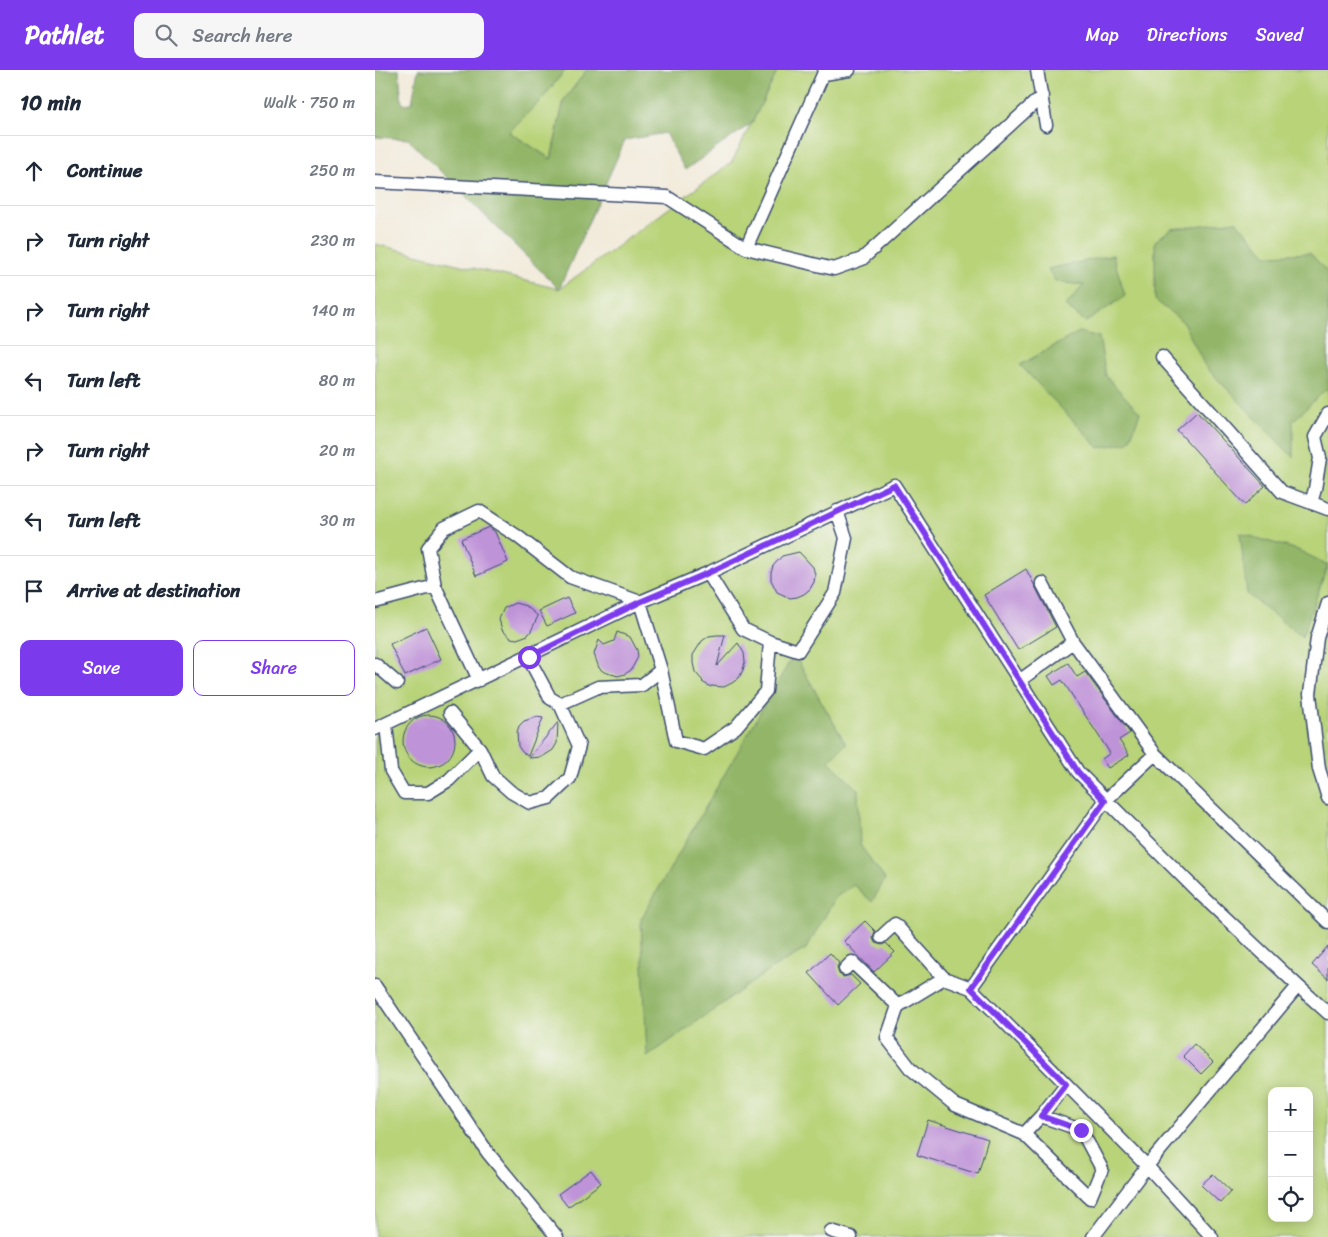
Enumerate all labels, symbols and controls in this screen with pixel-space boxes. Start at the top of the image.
search box [134,13,484,58]
text: Pathlet [25,14,104,56]
text: Search here [192,19,292,52]
text: Map [1086,19,1119,51]
text: Directions [1147,19,1228,51]
text: Saved [1256,19,1303,51]
icon: search [152,21,180,49]
text: 10 min [20,84,81,122]
text: Walk · 750 m [263,88,355,117]
text: Continue [67,154,143,187]
text: 250 m [309,156,355,185]
icon: ahead [20,157,48,185]
text: Turn right [67,224,149,257]
text: 230 m [310,226,355,255]
icon: right [20,227,48,255]
text: Turn right [67,294,149,327]
text: 140 m [312,296,355,325]
icon: right [20,297,48,325]
text: Turn left [67,364,140,397]
text: 80 m [319,366,355,395]
icon: left [20,367,48,395]
text: Turn right [67,434,149,467]
text: 20 m [319,436,355,465]
icon: right [20,437,48,465]
text: Turn left [67,504,140,537]
text: 30 m [320,506,355,535]
icon: left [20,507,48,535]
text: Arrive at destination [67,574,240,607]
icon: arrive [20,577,48,605]
button: Save [20,640,183,696]
button: Share [193,640,355,696]
route start [518,646,541,669]
map controls [1268,1087,1313,1222]
button: + [1268,1087,1313,1132]
route end [1070,1119,1093,1142]
button: − [1268,1132,1313,1177]
button: locate [1268,1177,1313,1222]

